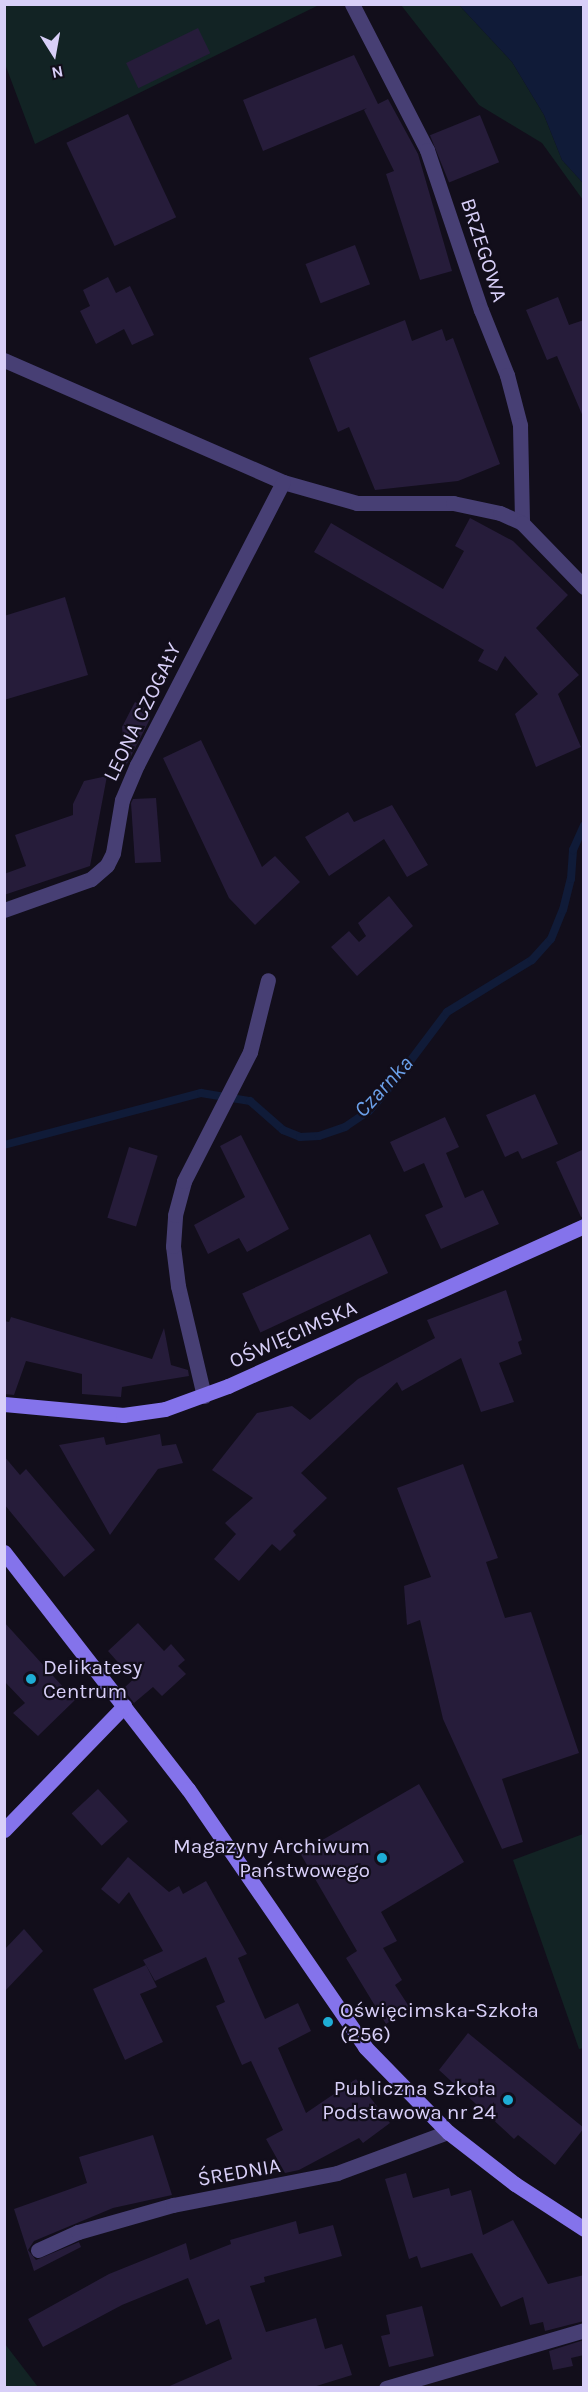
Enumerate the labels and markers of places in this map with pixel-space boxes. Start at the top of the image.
place label: Delikatesy Centrum [43,1654,142,1704]
marker: Delikatesy Centrum [24,1672,38,1686]
place label: Magazyny Archiwum Państwowego [173,1833,370,1883]
marker: Magazyny Archiwum Państwowego [375,1851,389,1865]
place label: Oświęcimska-Szkoła (256) [340,1997,539,2047]
marker: Oświęcimska-Szkoła (256) [321,2015,335,2029]
place label: Publiczna Szkoła Podstawowa nr 24 [322,2075,496,2125]
marker: Publiczna Szkoła Podstawowa nr 24 [501,2093,515,2107]

